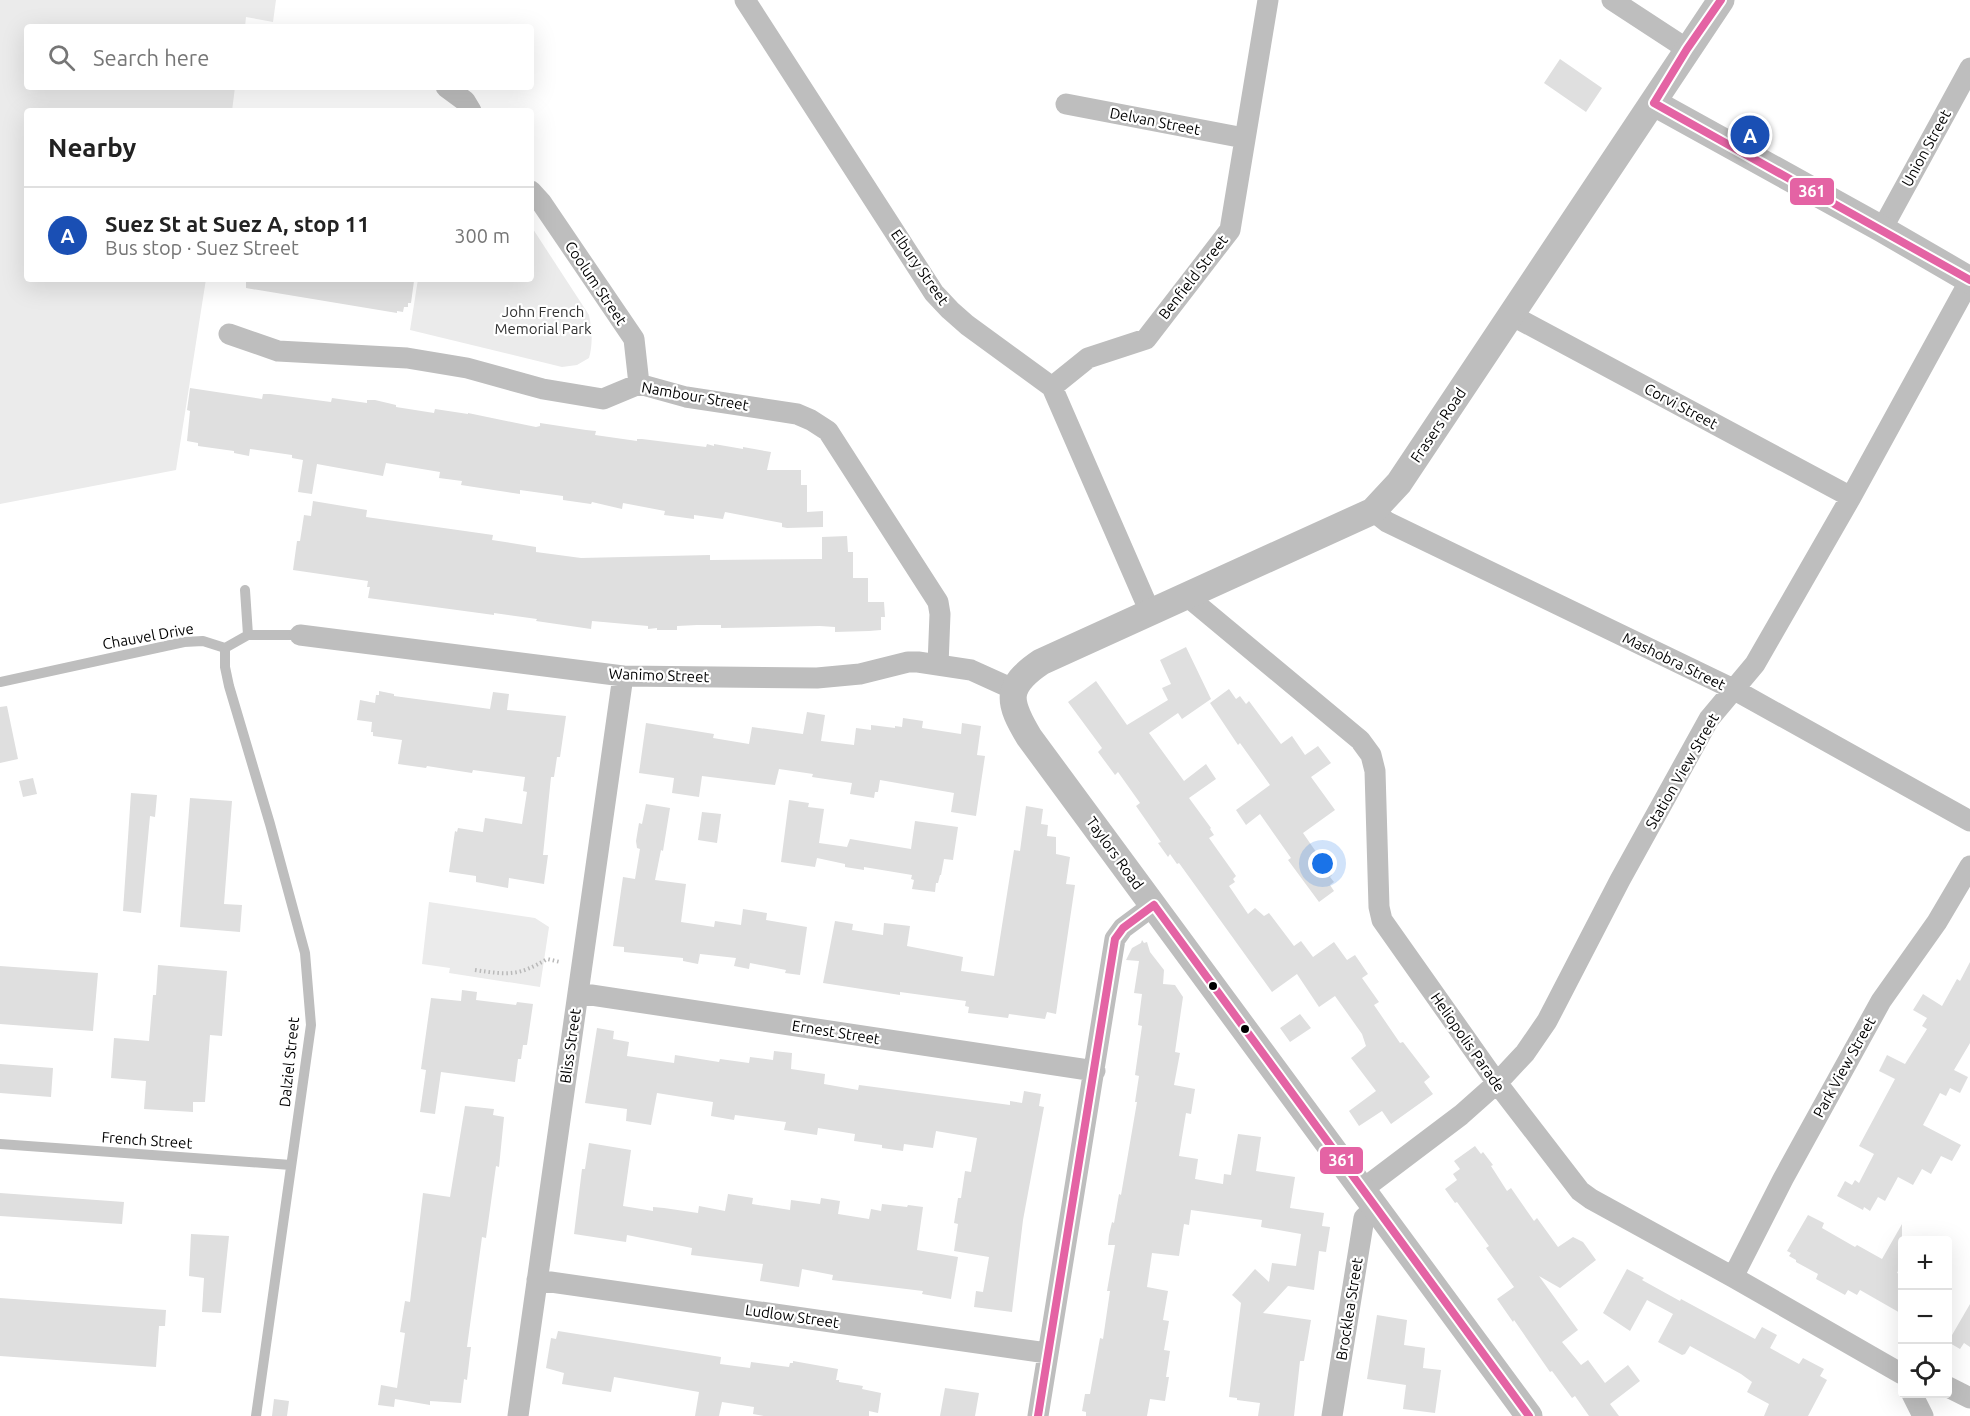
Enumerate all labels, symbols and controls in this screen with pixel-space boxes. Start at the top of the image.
search box [24,24,534,90]
icon: search [45,41,78,74]
text: Search here [93,45,209,70]
street label: Delvan Street [1108,104,1202,138]
street label: Union Street [1898,107,1954,189]
pin: A [1730,112,1770,158]
text: Nearby [48,133,136,162]
line badge: 361 [1789,177,1835,206]
text: 361 [1798,182,1826,200]
text: Suez St at Suez A, stop 11 [105,211,370,236]
text: A [60,224,75,247]
text: 300 m [454,224,510,247]
street label: Elbury Street [888,226,952,308]
street label: Benfield Street [1155,231,1231,322]
text: Bus stop · Suez Street [105,236,299,259]
street label: Coolum Street [562,238,630,328]
park label: John French Memorial Park [494,303,592,337]
street label: Nambour Street [640,378,750,414]
street label: Corvi Street [1642,380,1721,432]
street label: Frasers Road [1407,385,1469,465]
street label: Chauvel Drive [101,620,195,652]
street label: Mashobra Street [1620,629,1728,693]
street label: Wanimo Street [608,665,710,685]
street label: Station View Street [1642,710,1722,832]
street label: Taylors Road [1083,813,1147,893]
your location [1308,849,1337,878]
unlabelled marker [1207,980,1219,992]
street label: Heliopolis Parade [1427,989,1509,1095]
street label: Bliss Street [556,1007,584,1085]
street label: Park View Street [1809,1014,1879,1120]
street label: Dalziel Street [276,1016,302,1108]
street label: Ernest Street [791,1017,881,1047]
unlabelled marker [1239,1023,1251,1035]
street label: French Street [101,1128,193,1152]
line badge: 361 [1319,1146,1364,1175]
text: 361 [1328,1151,1356,1169]
map controls [1898,1236,1952,1398]
button: + [1898,1236,1952,1290]
street label: Brocklea Street [1332,1256,1366,1362]
button: − [1898,1290,1952,1344]
street label: Ludlow Street [744,1301,840,1331]
button: locate [1898,1344,1952,1398]

